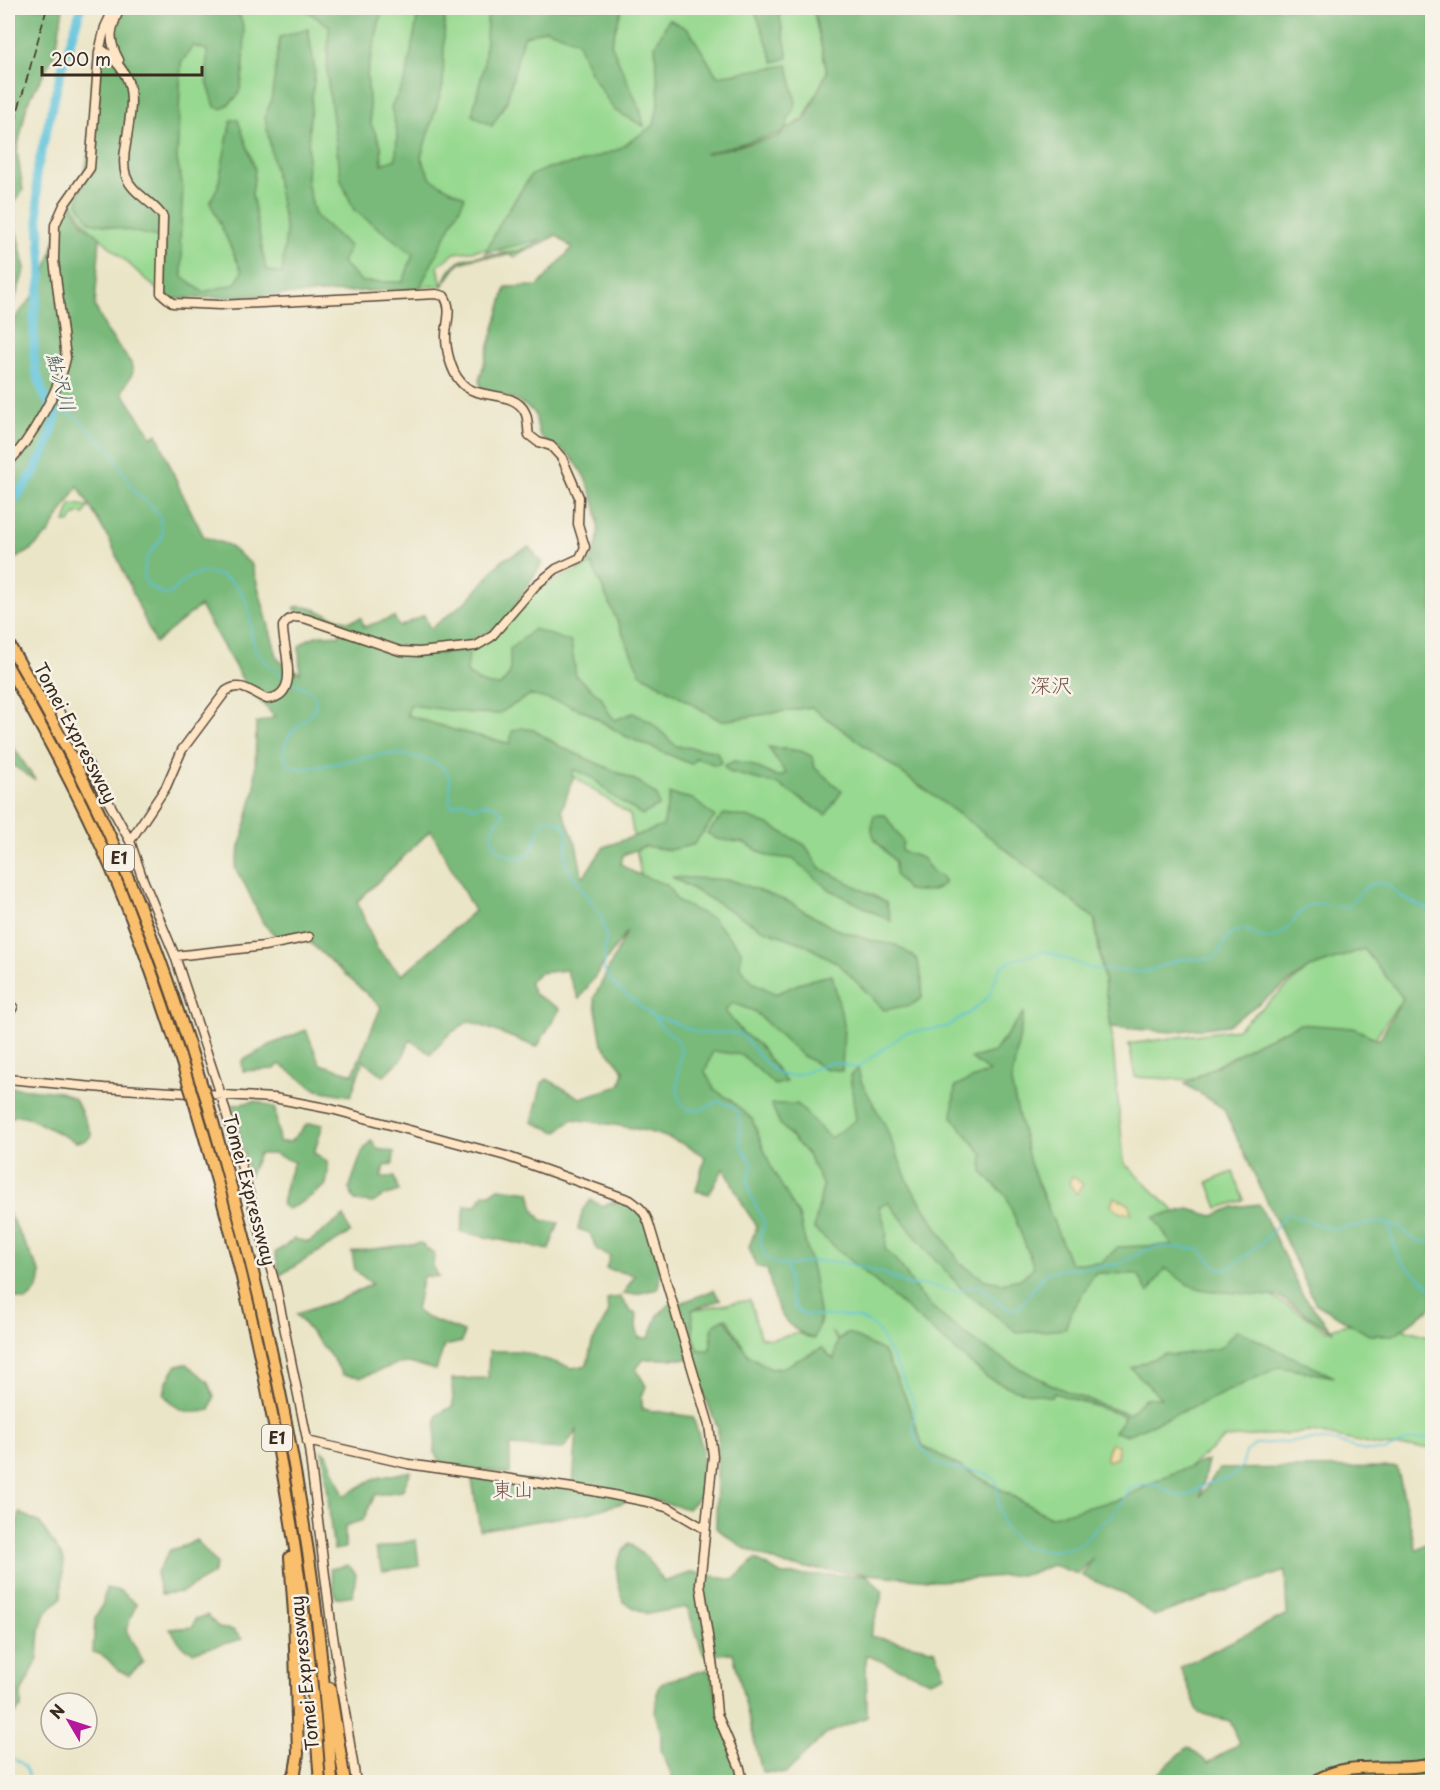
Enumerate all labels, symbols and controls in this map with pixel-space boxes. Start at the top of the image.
scale bar [42,39,202,77]
text: 200 m [51,45,111,72]
water label: 鮎沢川 [40,349,84,415]
street label: Tomei Expressway [28,657,125,807]
district label: 深沢 [1030,668,1072,700]
road number: E1 [104,845,134,871]
street label: Tomei Expressway [217,1111,284,1268]
road number: E1 [262,1425,292,1451]
district label: 東山 [492,1472,534,1504]
street label: Tomei Expressway [282,1594,325,1752]
north arrow [39,1691,99,1751]
text: N [43,1698,70,1723]

